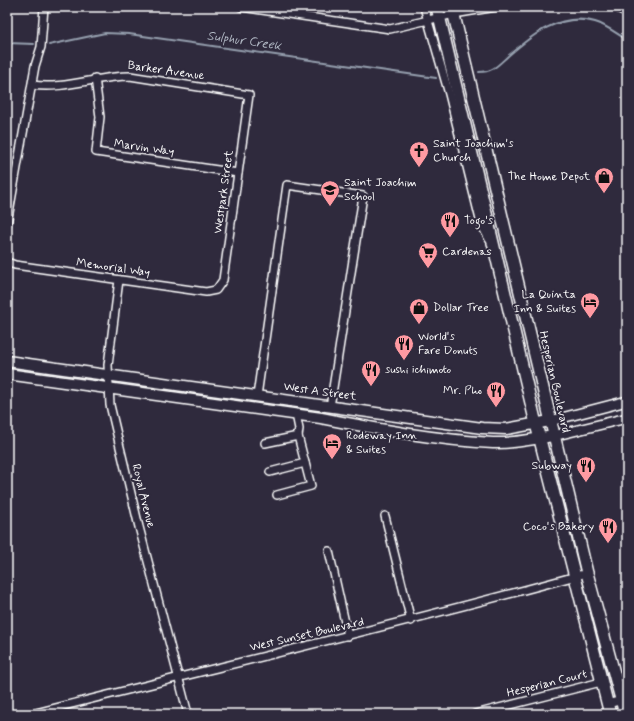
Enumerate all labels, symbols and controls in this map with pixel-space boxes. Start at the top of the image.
water label: Sulphur Creek [206,27,283,55]
street label: Barker Avenue [127,58,206,84]
street label: Marvin Way [113,136,175,160]
place label: Saint Joachim's Church [433,136,514,166]
church icon: Saint Joachim's Church [408,140,430,168]
street label: Westpark Street [210,149,238,235]
shop icon: The Home Depot [593,166,615,194]
place label: The Home Depot [508,169,590,185]
place label: Saint Joachim School [344,175,417,205]
school or university icon: Saint Joachim School [319,179,341,207]
restaurant icon: Togo's [439,210,461,238]
place label: Togo's [464,213,494,230]
supermarket icon: Cardenas [417,241,439,269]
place label: Cardenas [442,244,492,260]
street label: Memorial Way [75,255,151,281]
place label: La Quinta Inn & Suites [514,287,576,317]
hotel icon: La Quinta Inn & Suites [579,291,601,319]
shop icon: Dollar Tree [408,297,430,325]
place label: Dollar Tree [433,300,489,316]
place label: World's Fare Donuts [418,329,478,359]
street label: Hesperian Boulevard [535,330,573,434]
restaurant icon: World's Fare Donuts [393,333,415,361]
restaurant icon: sushi ichimoto [360,359,382,387]
place label: sushi ichimoto [385,362,451,378]
street label: West A Street [283,379,357,405]
restaurant icon: Mr. Pho [485,380,507,408]
place label: Mr. Pho [443,383,482,399]
place label: Rodeway Inn & Suites [346,428,418,458]
hotel icon: Rodeway Inn & Suites [321,432,343,460]
restaurant icon: Subway [575,455,597,483]
place label: Subway [532,458,572,474]
street label: Royal Avenue [127,462,159,530]
restaurant icon: Coco's Bakery [597,516,619,544]
place label: Coco's Bakery [523,519,594,535]
street label: West Sunset Boulevard [248,614,366,656]
street label: Hesperian Court [505,666,589,702]

